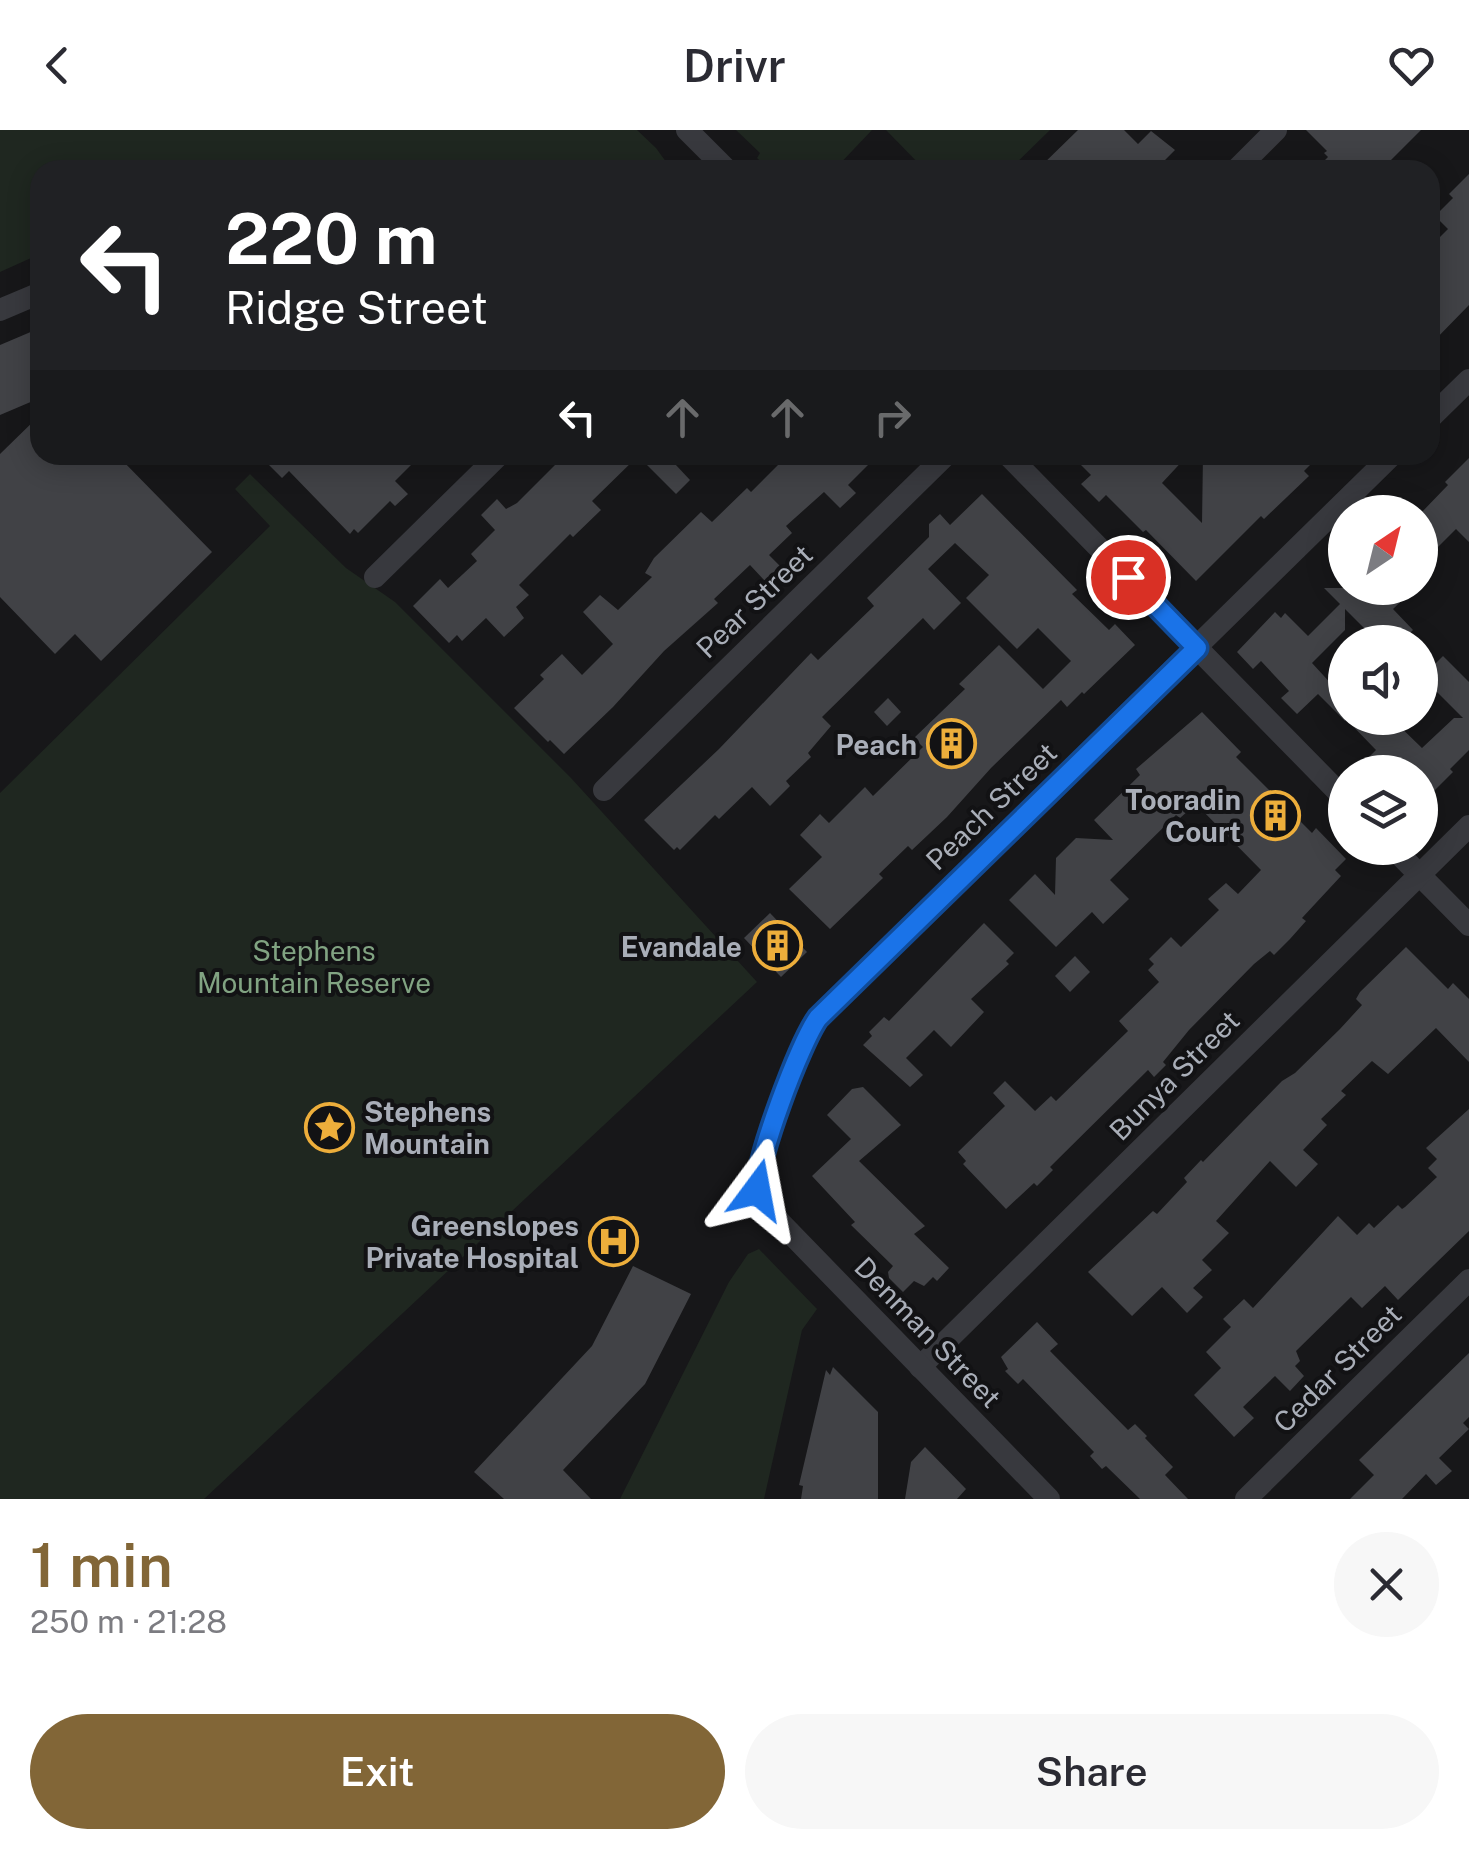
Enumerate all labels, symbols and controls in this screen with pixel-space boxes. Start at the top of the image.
icon: back [30,38,85,93]
icon: heart [1384,38,1439,93]
text: Drivr [683,39,786,92]
text: 220 m [225,197,438,280]
icon: left [60,200,190,330]
text: Ridge Street [225,281,488,334]
icon: left [550,390,605,445]
icon: ahead [655,390,710,445]
icon: ahead [760,390,815,445]
icon: right [865,390,920,445]
north arrow [1328,495,1438,605]
map controls [1328,495,1438,865]
pin [1086,535,1171,620]
street label: Pear Street [689,538,819,664]
icon: arrive [1101,550,1156,605]
button: sound [1328,625,1438,735]
building icon: Peach [926,718,978,770]
place label: Peach [835,728,917,761]
street label: Peach Street [919,736,1063,876]
button: layers [1328,755,1438,865]
place label: Tooradin Court [1125,783,1241,848]
building icon: Tooradin Court [1250,789,1302,841]
building icon: Evandale [751,920,803,972]
place label: Evandale [621,930,742,963]
park label: Stephens Mountain Reserve [197,934,431,999]
street label: Bunya Street [1102,1003,1246,1147]
place label: Stephens Mountain [364,1095,491,1160]
place icon: Stephens Mountain [303,1101,355,1153]
position arrow [705,1138,809,1242]
place label: Greenslopes Private Hospital [366,1209,579,1274]
hospital icon: Greenslopes Private Hospital [588,1215,640,1267]
street label: Denman Street [848,1250,1008,1414]
street label: Cedar Street [1266,1297,1408,1439]
text: 1 min [30,1530,173,1601]
button: close [1334,1532,1439,1637]
text: 250 m · 21:28 [30,1603,227,1640]
button: Exit [30,1714,725,1829]
button: Share [745,1714,1439,1829]

